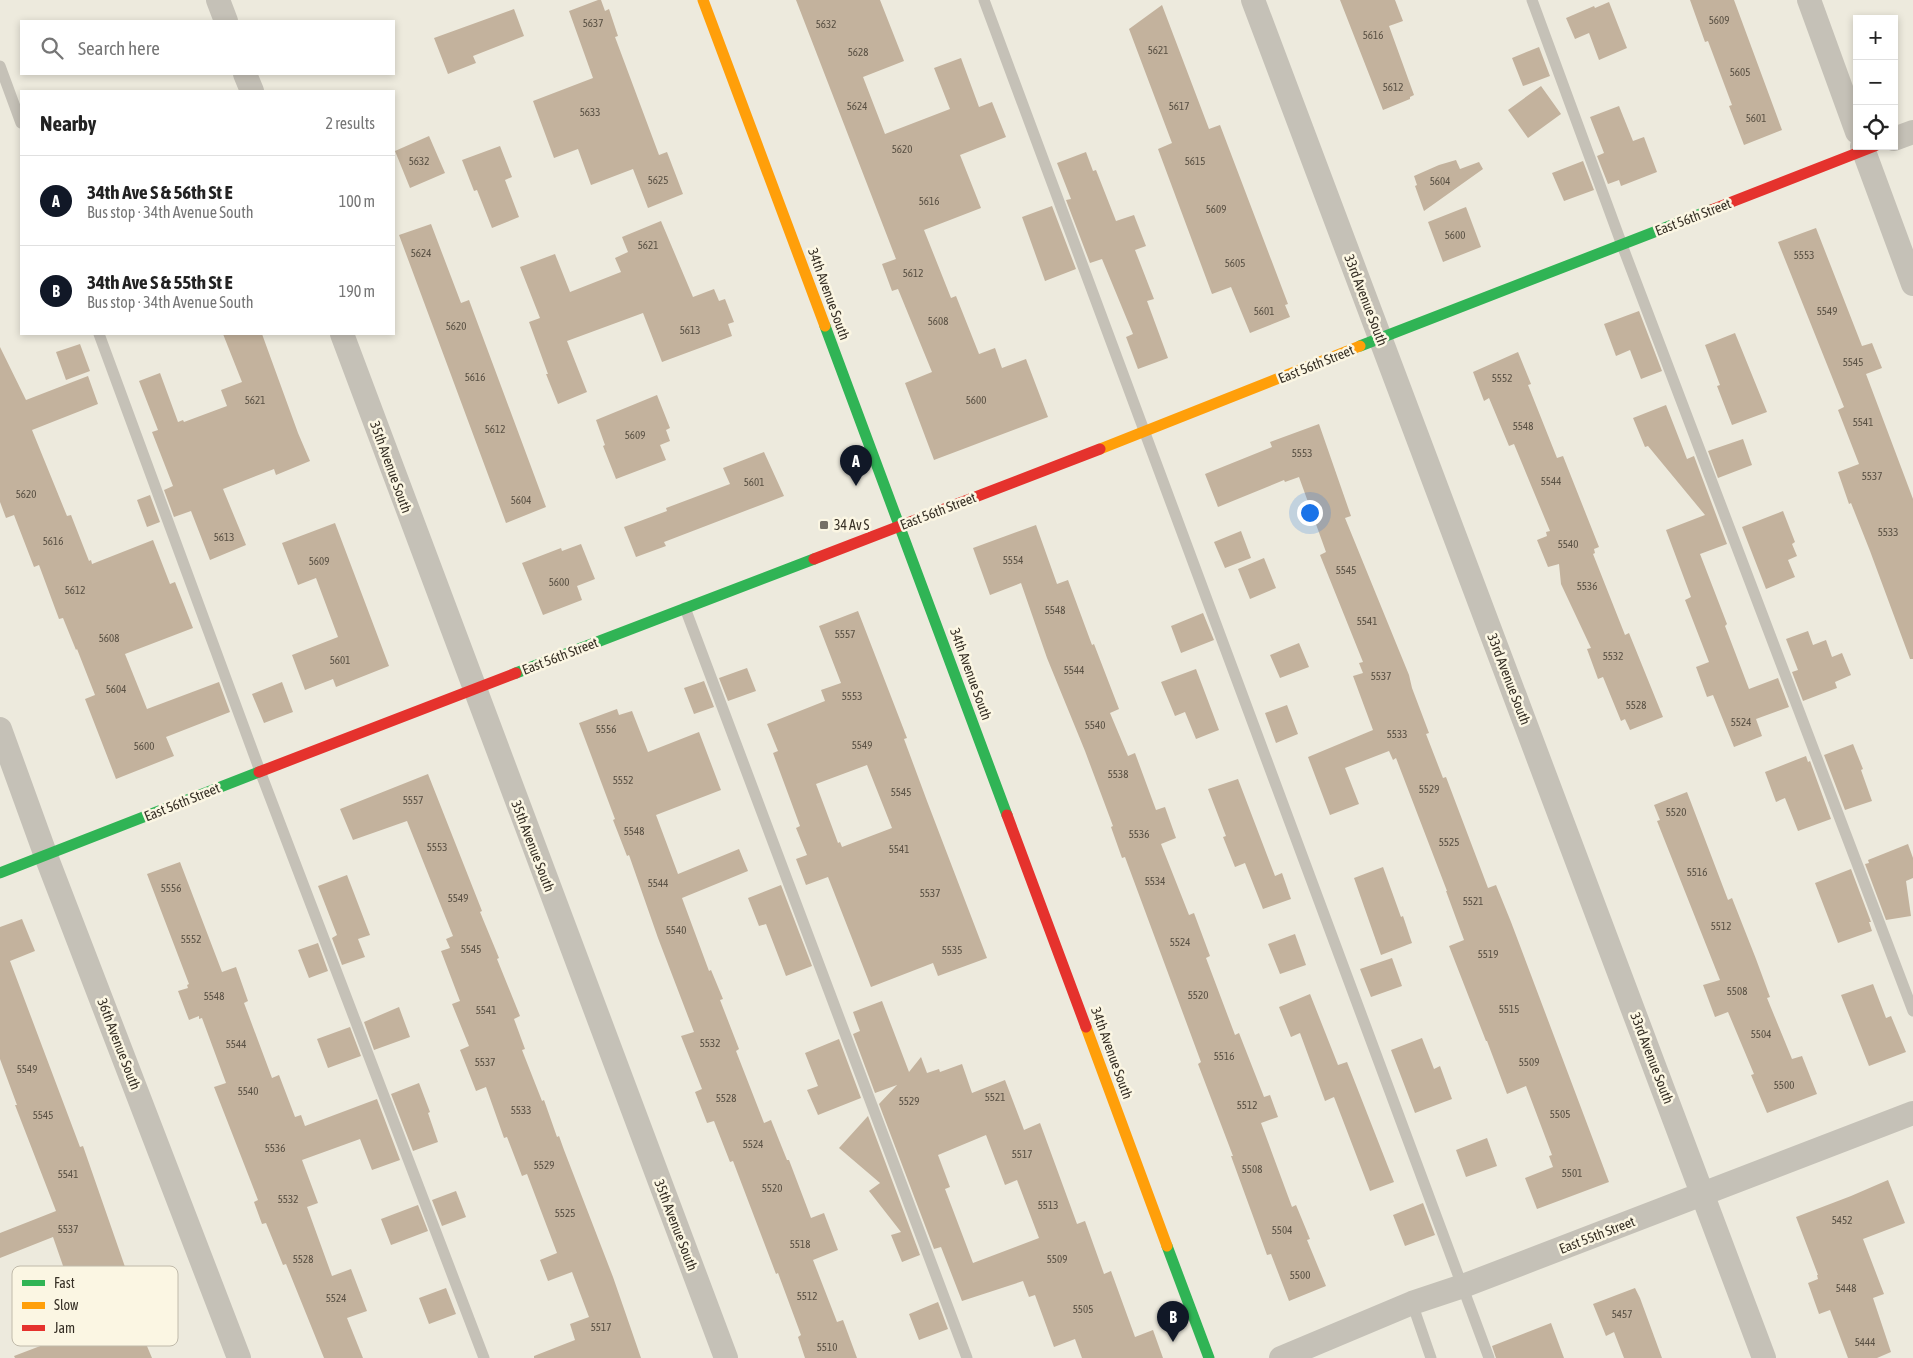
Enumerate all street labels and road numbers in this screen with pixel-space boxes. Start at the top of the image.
street label: East 56th Street [1653,195,1733,239]
street label: 34th Avenue South [805,246,853,342]
street label: 33rd Avenue South [1341,252,1391,348]
street label: East 56th Street [1276,342,1356,386]
street label: 35th Avenue South [367,419,415,515]
street label: East 56th Street [898,489,978,533]
street label: 34th Avenue South [947,626,995,722]
street label: 33rd Avenue South [1484,631,1534,727]
street label: East 56th Street [520,634,600,678]
street label: East 56th Street [142,780,222,824]
street label: 35th Avenue South [508,798,558,894]
street label: 36th Avenue South [94,996,144,1092]
street label: 34th Avenue South [1088,1005,1136,1101]
street label: 33rd Avenue South [1627,1010,1677,1106]
street label: 35th Avenue South [651,1177,701,1273]
street label: East 55th Street [1557,1213,1637,1257]

